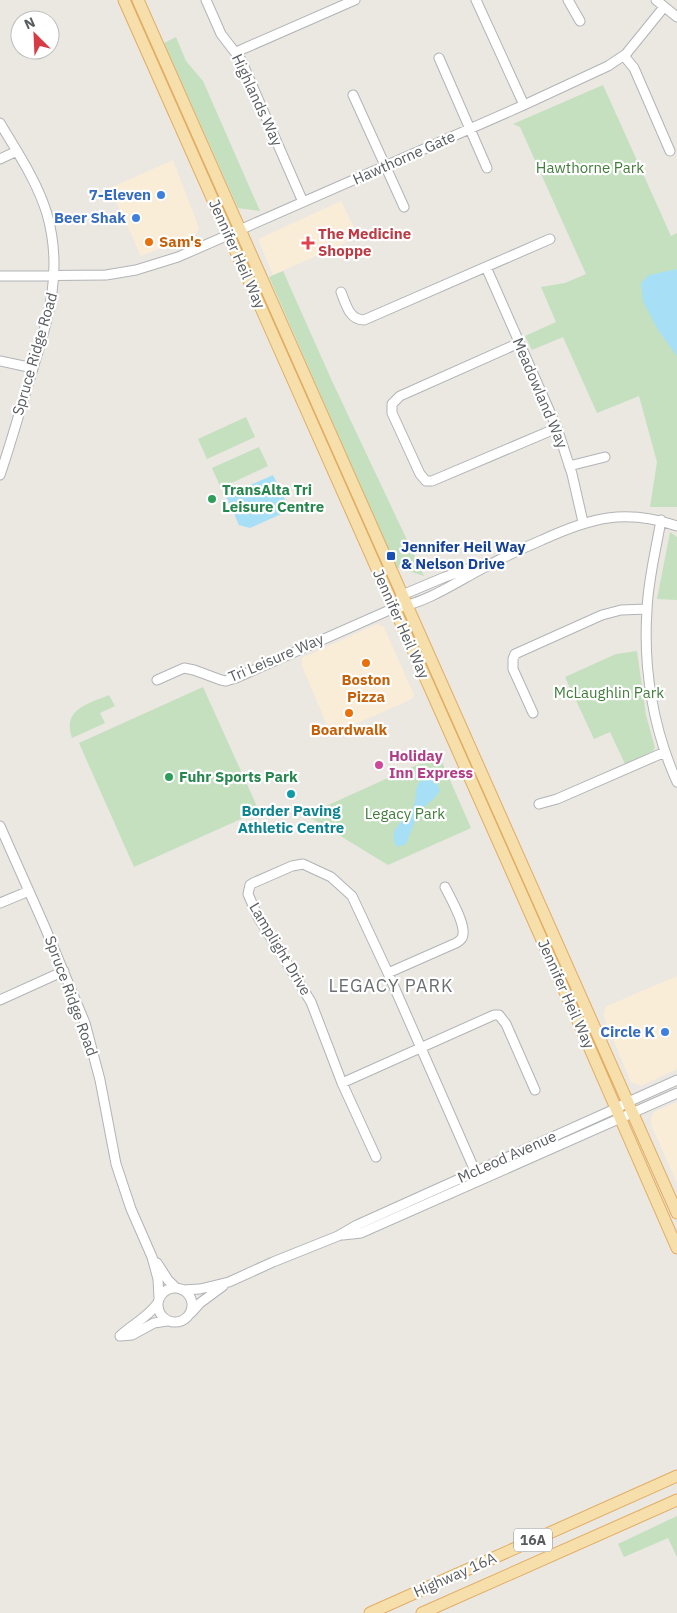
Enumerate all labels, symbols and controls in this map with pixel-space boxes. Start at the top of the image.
north arrow [10,10,60,60]
text: N [21,13,38,33]
street label: Highlands Way [228,51,287,149]
street label: Hawthorne Gate [350,127,458,189]
park label: Hawthorne Park [536,158,644,177]
place label: 7-Eleven [89,185,151,204]
marker: 7-Eleven [155,189,167,201]
street label: Jennifer Heil Way [205,196,270,312]
place label: Beer Shak [54,208,126,227]
marker: Beer Shak [130,212,142,224]
place label: The Medicine Shoppe [318,224,411,260]
place label: Sam's [159,232,202,251]
marker: Sam's [143,236,155,248]
marker: The Medicine Shoppe [302,237,314,249]
street label: Spruce Ridge Road [8,290,61,417]
street label: Meadowland Way [509,335,573,452]
place label: TransAlta Tri Leisure Centre [222,480,324,516]
marker: TransAlta Tri Leisure Centre [206,493,218,505]
place label: Jennifer Heil Way & Nelson Drive [401,537,526,573]
marker: Jennifer Heil Way & Nelson Drive [385,550,397,562]
street label: Jennifer Heil Way [369,566,434,682]
street label: Tri Leisure Way [225,629,327,686]
marker: Boston Pizza [360,657,372,669]
place label: Boston Pizza [342,670,391,706]
park label: McLaughlin Park [554,683,664,702]
marker: Boardwalk [343,707,355,719]
place label: Boardwalk [311,720,387,739]
place label: Holiday Inn Express [389,746,473,782]
marker: Holiday Inn Express [373,759,385,771]
place label: Fuhr Sports Park [179,767,298,786]
marker: Fuhr Sports Park [163,771,175,783]
marker: Border Paving Athletic Centre [285,788,297,800]
place label: Border Paving Athletic Centre [238,801,344,837]
park label: Legacy Park [365,804,445,823]
street label: Lamplight Drive [245,899,316,999]
street label: Spruce Ridge Road [41,933,102,1059]
street label: Jennifer Heil Way [534,936,599,1052]
district label: LEGACY PARK [329,974,453,997]
place label: Circle K [600,1022,656,1041]
marker: Circle K [659,1026,671,1038]
street label: McLeod Avenue [454,1126,559,1187]
road number: 16A [514,1528,552,1552]
street label: Highway 16A [410,1548,500,1601]

